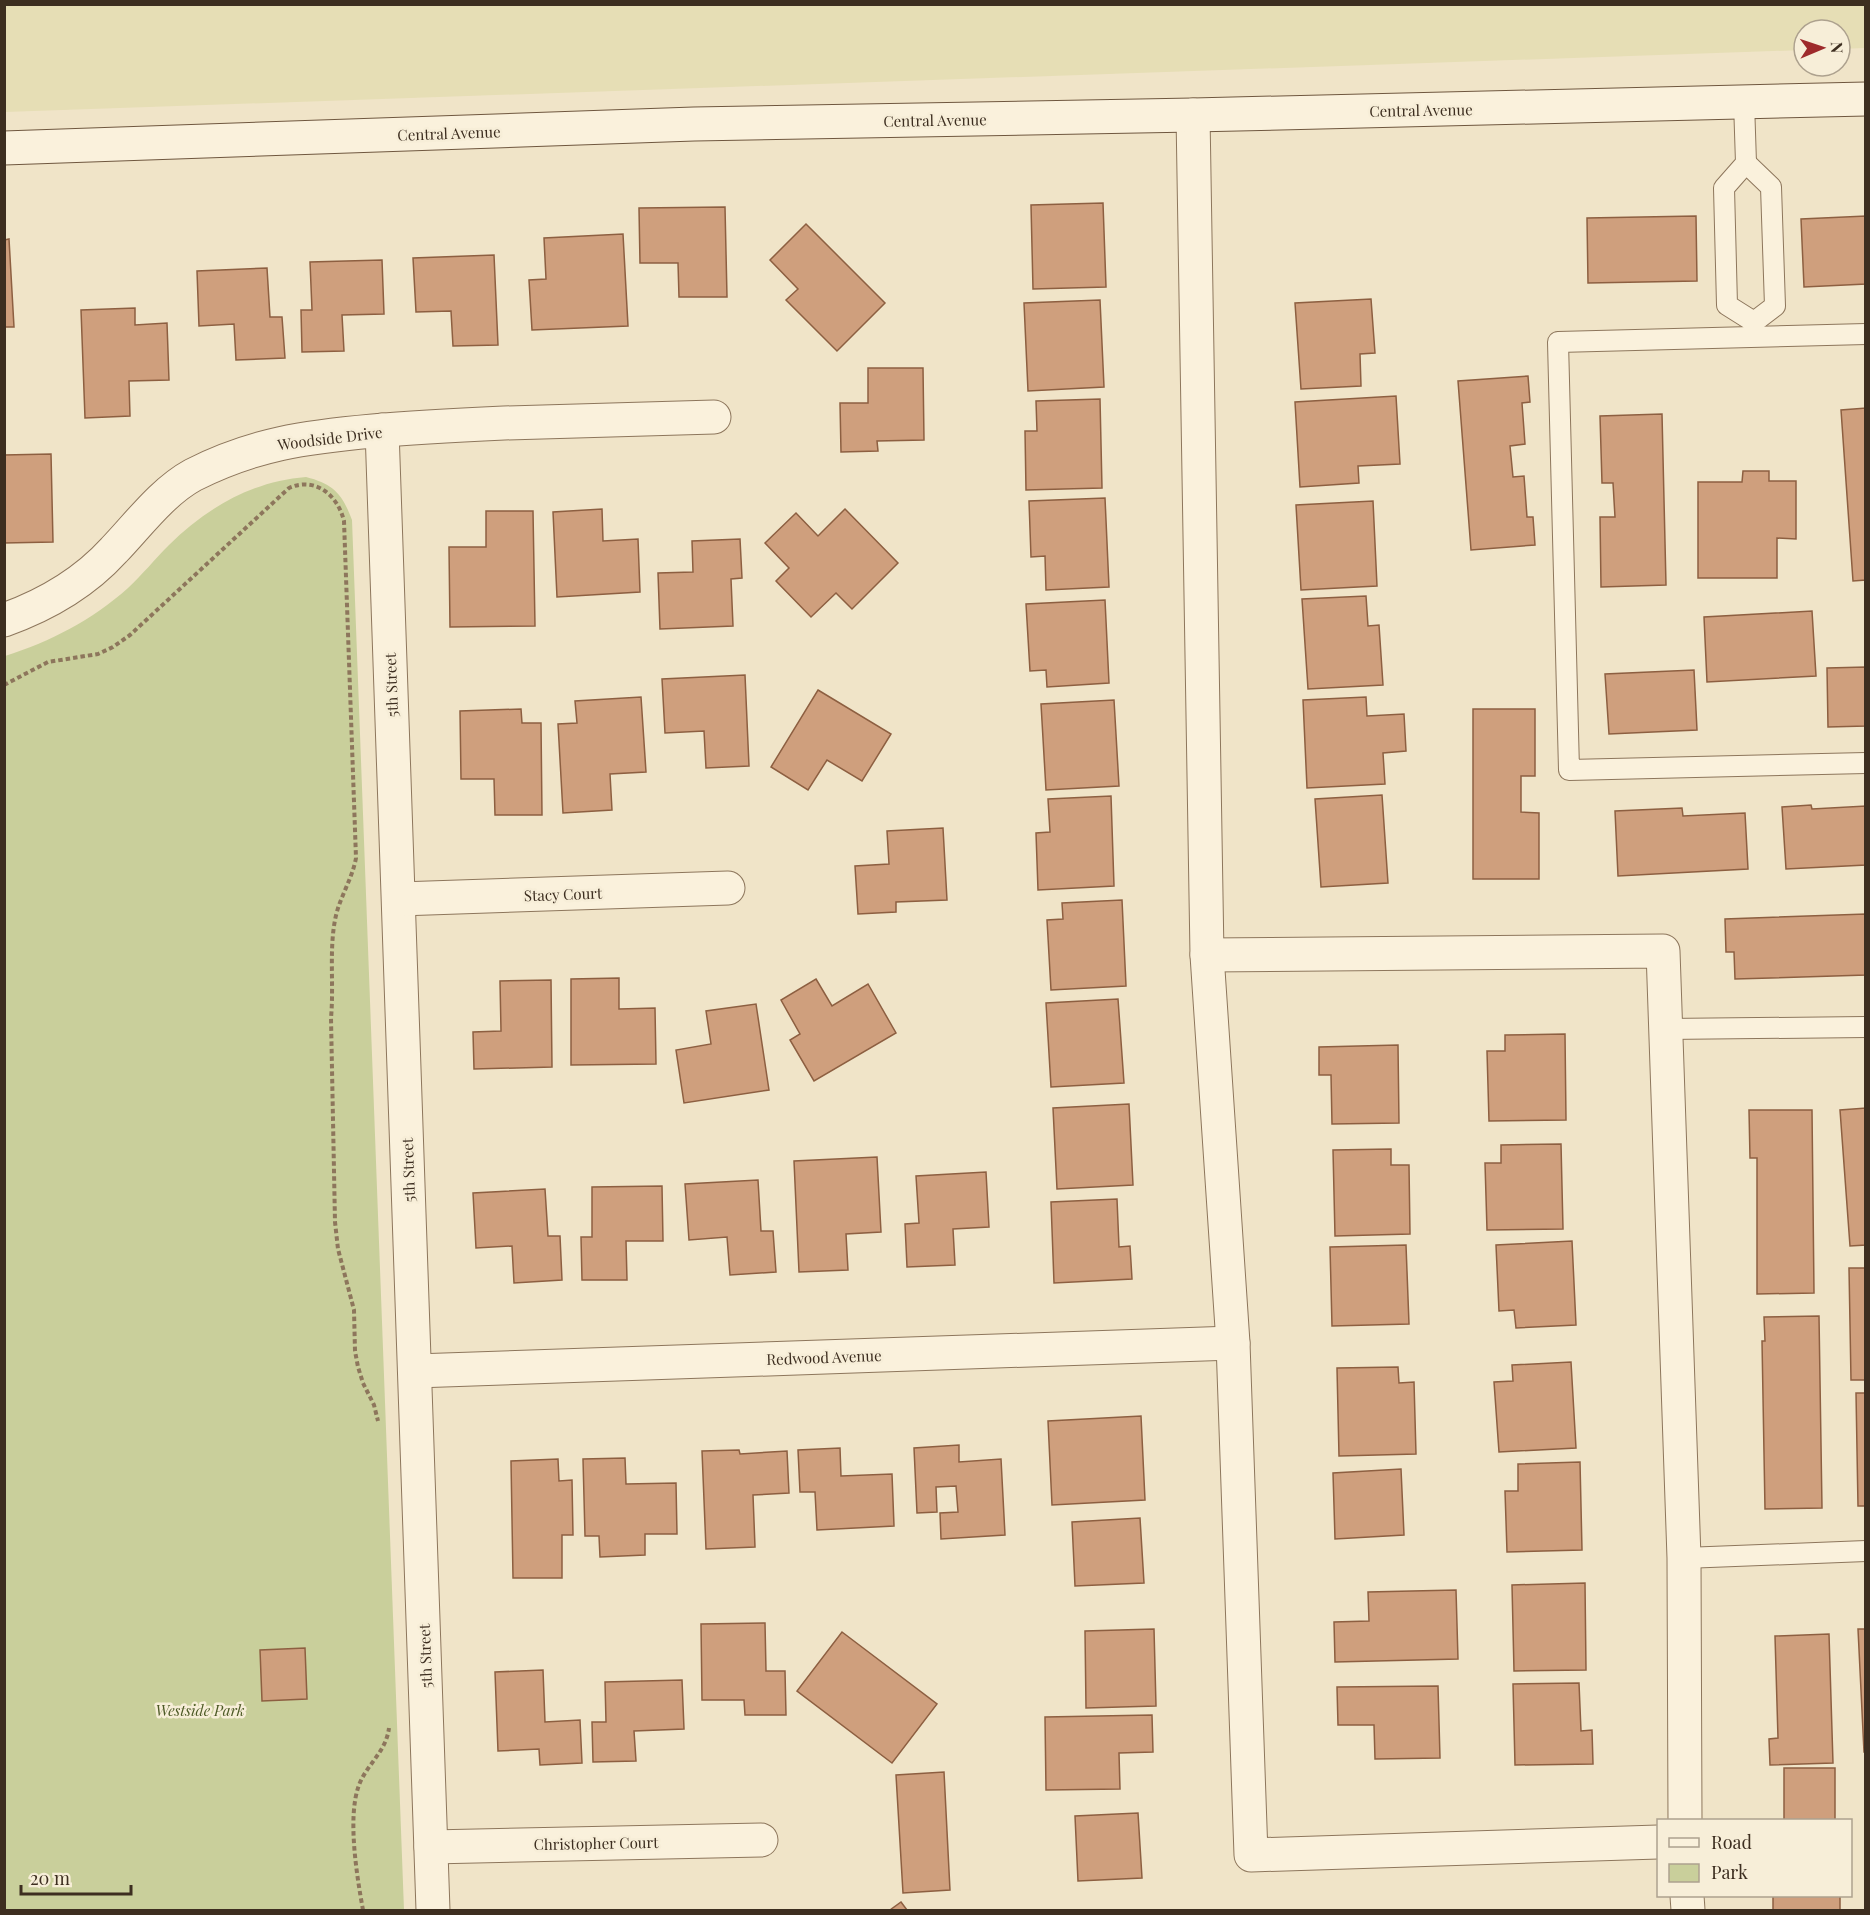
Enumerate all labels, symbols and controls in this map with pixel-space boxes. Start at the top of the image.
north arrow [1792,18,1852,78]
text: N [1827,41,1848,54]
street label: Central Avenue [1369,99,1473,121]
street label: Central Avenue [883,109,987,131]
street label: Central Avenue [397,121,501,145]
street label: Woodside Drive [275,422,384,454]
street label: 5th Street [380,652,402,718]
street label: Stacy Court [524,883,603,905]
street label: 5th Street [397,1137,419,1203]
street label: Redwood Avenue [766,1345,882,1369]
street label: 5th Street [414,1623,436,1689]
park label: Westside Park [155,1700,245,1720]
legend [1657,1819,1852,1897]
text: Road [1711,1830,1752,1854]
street label: Christopher Court [533,1832,659,1854]
scale bar [21,1858,130,1896]
text: Park [1711,1860,1748,1884]
text: 20 m [30,1866,70,1890]

